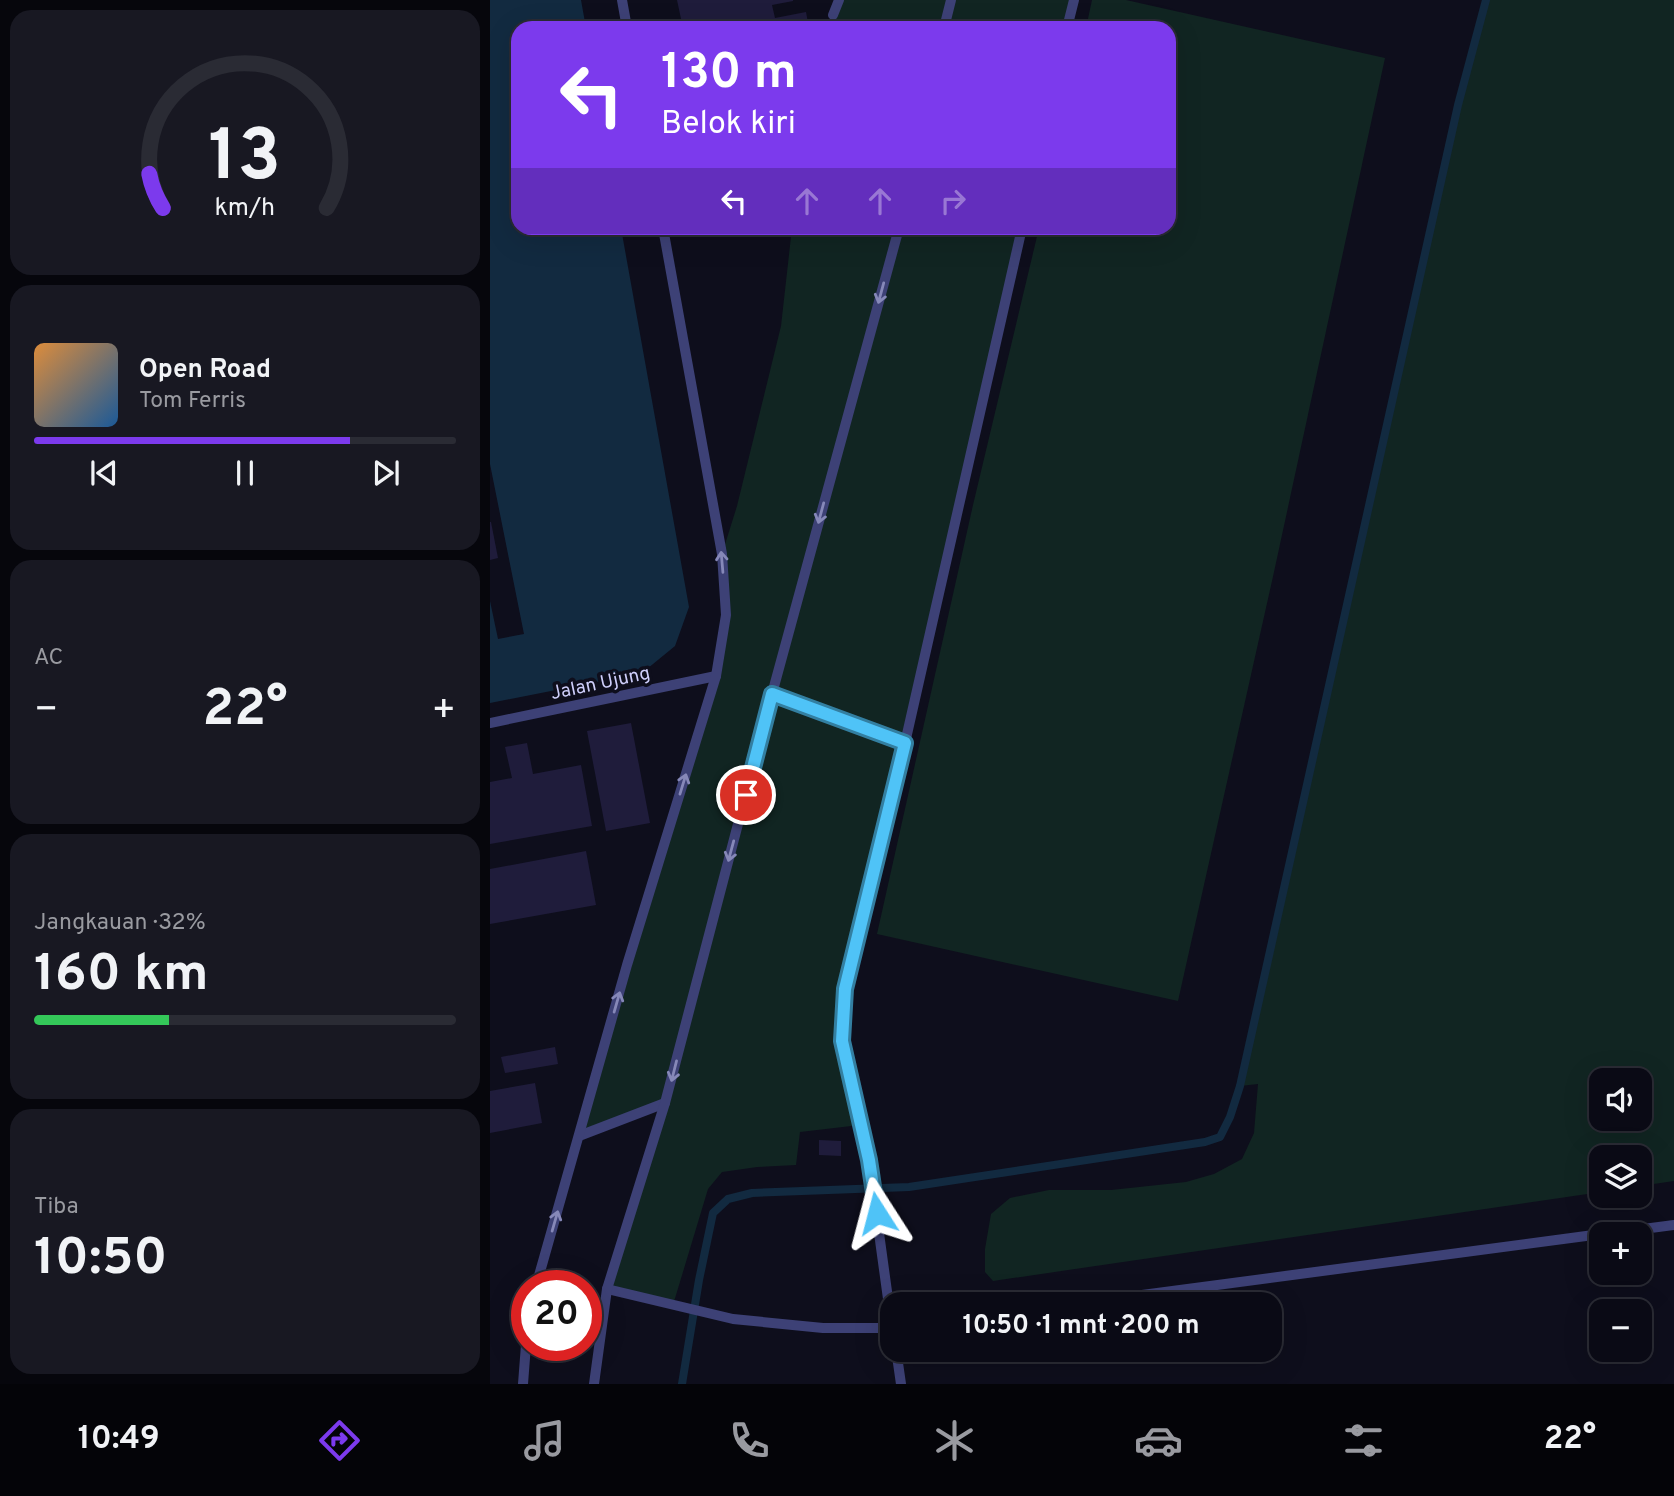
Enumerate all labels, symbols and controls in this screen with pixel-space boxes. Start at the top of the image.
text: 130 m [661,44,797,106]
icon: left [546,49,637,140]
text: Belok kiri [661,105,796,145]
text: 13 [209,115,281,207]
icon: left [715,182,753,220]
icon: ahead [788,182,826,220]
icon: ahead [861,182,899,220]
icon: right [934,182,972,220]
text: km/h [215,193,275,225]
one-way arrow [873,282,886,304]
text: Open Road [139,354,271,387]
text: Tom Ferris [139,387,246,416]
icon: previous [85,454,123,492]
icon: pause [226,454,264,492]
icon: next [367,454,405,492]
one-way arrow [814,501,827,524]
one-way arrow [715,552,728,574]
text: AC [34,644,63,673]
street label: Jalan Ujung [548,662,652,706]
text: 22° [202,678,288,744]
text: − [34,687,59,736]
text: + [431,687,456,736]
pin [716,765,776,825]
one-way arrow [677,773,690,795]
icon: arrive [727,776,765,814]
one-way arrow [724,839,737,862]
text: Jangkauan · 32% [34,909,206,938]
text: 160 km [34,943,209,1009]
one-way arrow [611,991,624,1013]
one-way arrow [667,1059,680,1082]
map controls [1589,1068,1652,1362]
button: sound [1589,1068,1652,1131]
button: layers [1589,1145,1652,1208]
position arrow [840,1176,914,1250]
text: Tiba [34,1193,79,1222]
one-way arrow [549,1210,562,1232]
button: + [1589,1222,1652,1285]
text: 10:50 [34,1227,167,1293]
speed limit sign: 20 [511,1270,602,1361]
button: − [1589,1299,1652,1362]
text: 10:50 · 1 mnt · 200 m [962,1310,1200,1343]
icon: directions [315,1416,364,1465]
icon: music [520,1416,569,1465]
icon: phone [725,1416,774,1465]
icon: climate [930,1416,979,1465]
icon: car [1134,1416,1183,1465]
icon: filters [1339,1416,1388,1465]
text: 10:49 [78,1420,160,1460]
text: 22° [1544,1420,1596,1460]

